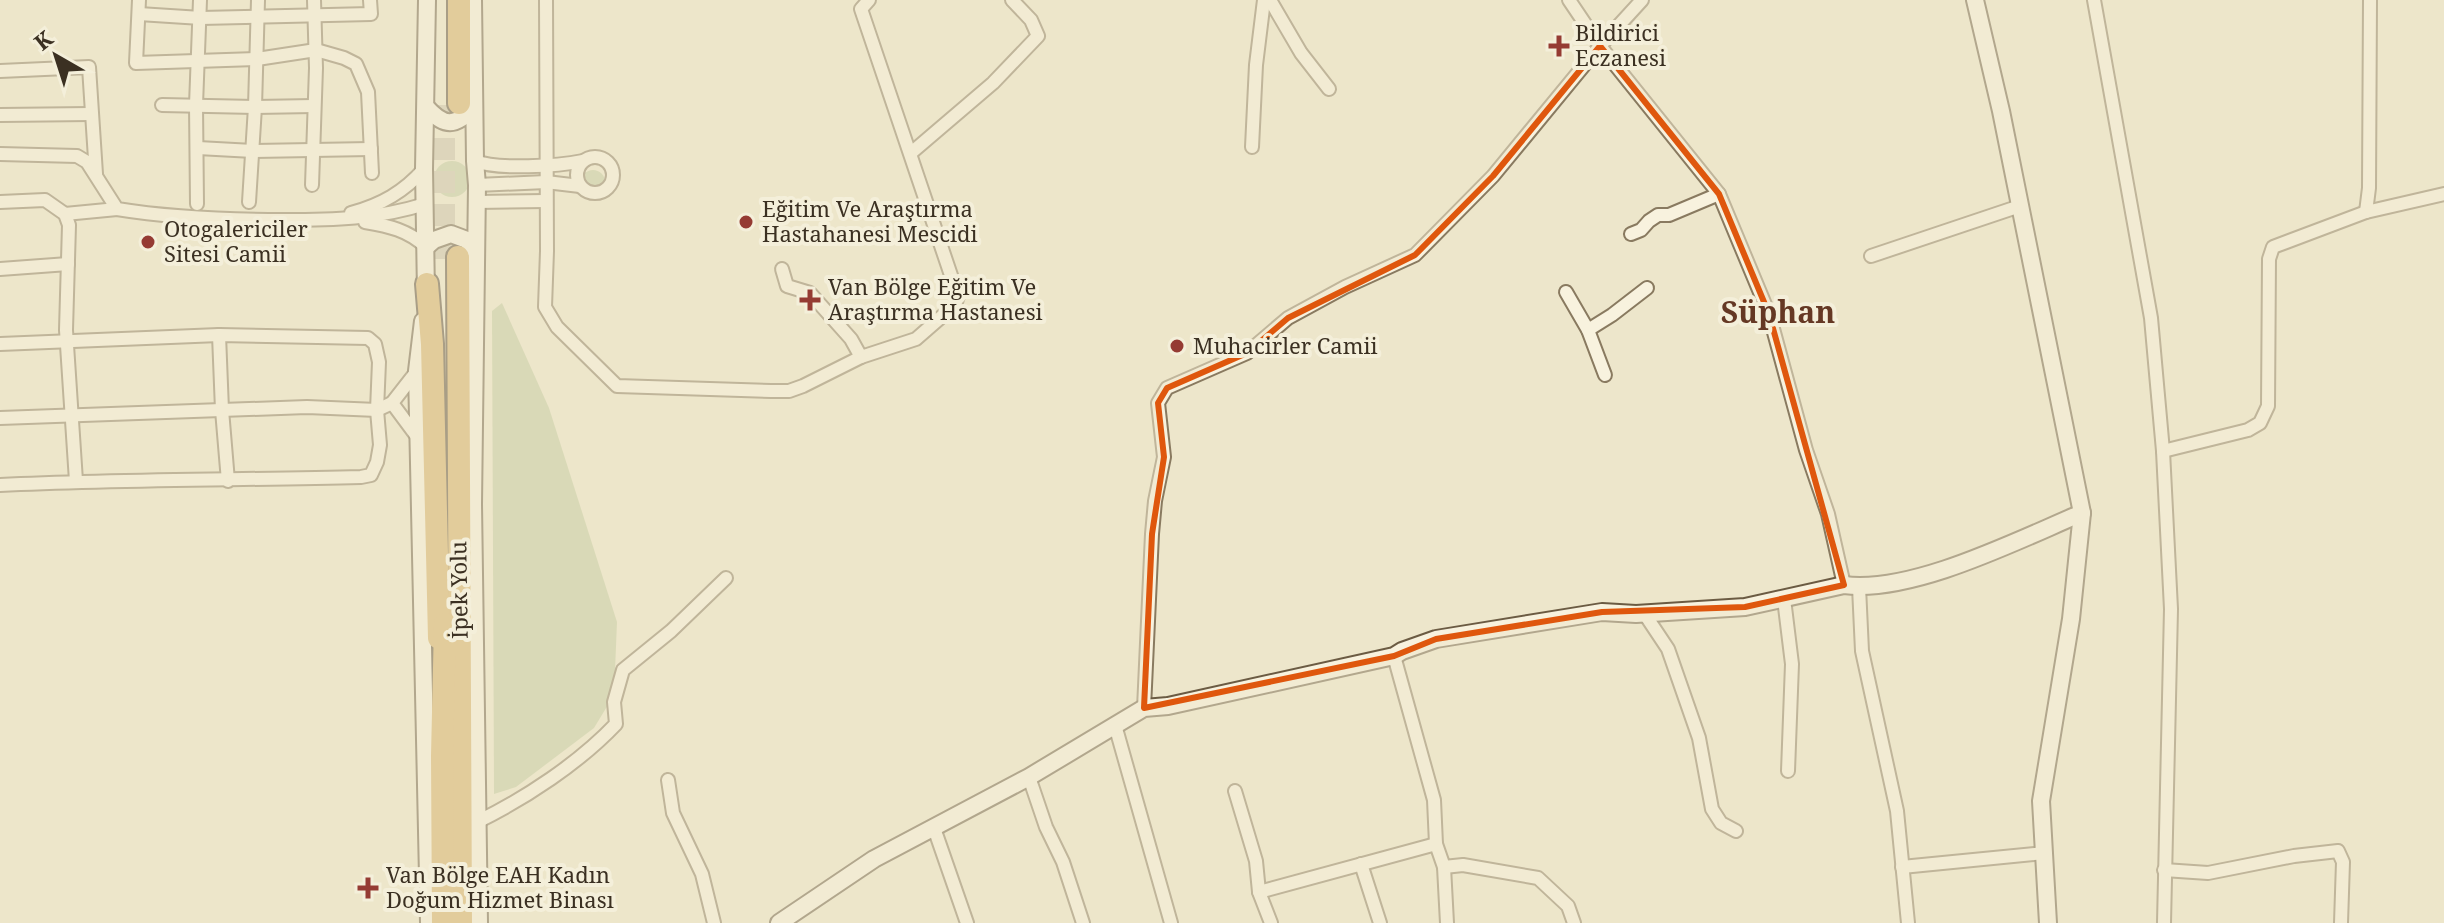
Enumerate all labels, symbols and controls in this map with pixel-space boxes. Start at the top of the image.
north arrow [16,16,96,96]
place label: Bildirici Eczanesi [1575,17,1666,72]
text: K [27,22,59,56]
marker: Bildirici Eczanesi [1550,37,1568,55]
place label: Eğitim Ve Araştırma Hastahanesi Mescidi [762,193,978,248]
place label: Otogalericiler Sitesi Camii [164,213,308,268]
marker: Eğitim Ve Araştırma Hastahanesi Mescidi [737,213,755,231]
marker: Otogalericiler Sitesi Camii [139,233,157,251]
place label: Van Bölge Eğitim Ve Araştırma Hastanesi [828,271,1043,326]
marker: Van Bölge Eğitim Ve Araştırma Hastanesi [799,289,821,311]
district label: Süphan [1721,291,1835,332]
place label: Muhacirler Camii [1193,330,1378,360]
marker: Muhacirler Camii [1168,337,1186,355]
street label: İpek Yolu [442,541,474,639]
place label: Van Bölge EAH Kadın Doğum Hizmet Binası [386,859,614,914]
marker: Van Bölge EAH Kadın Doğum Hizmet Binası [357,877,379,899]

